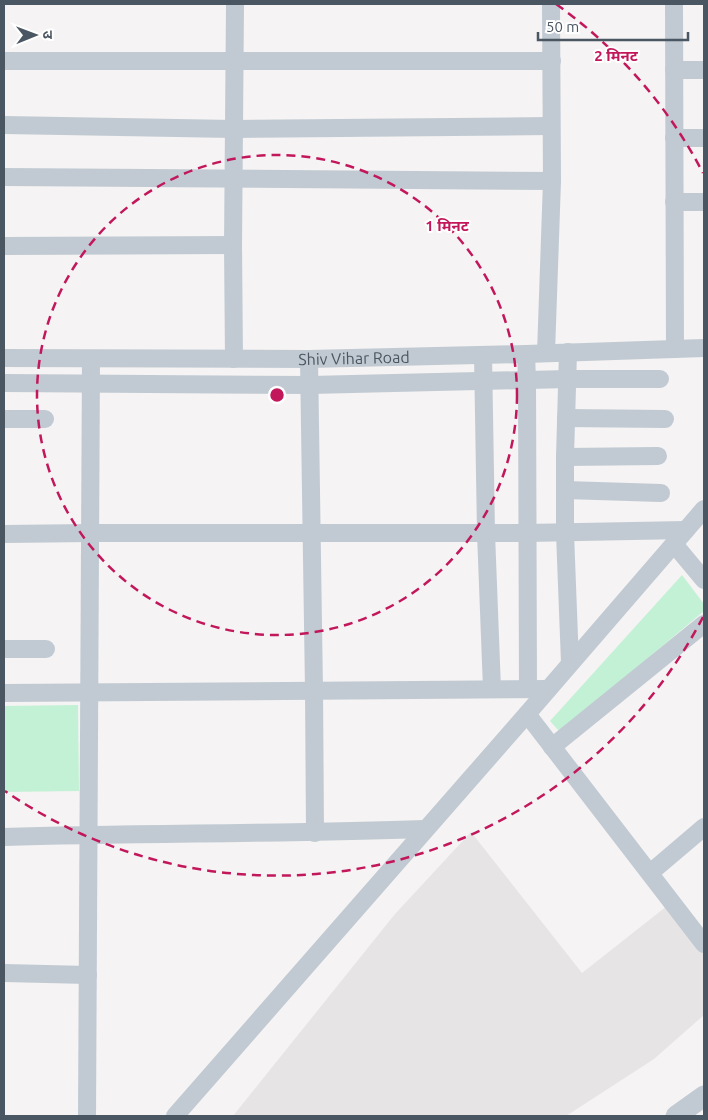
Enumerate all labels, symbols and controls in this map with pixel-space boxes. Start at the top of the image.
north arrow [10,10,60,60]
scale bar [538,10,688,42]
text: 50 m [546,18,579,35]
text: उ [40,31,56,40]
text: 2 मिनट [594,47,639,64]
text: 1 मिनट [425,217,470,234]
street label: Shiv Vihar Road [298,348,410,368]
centre of rings [268,386,286,404]

